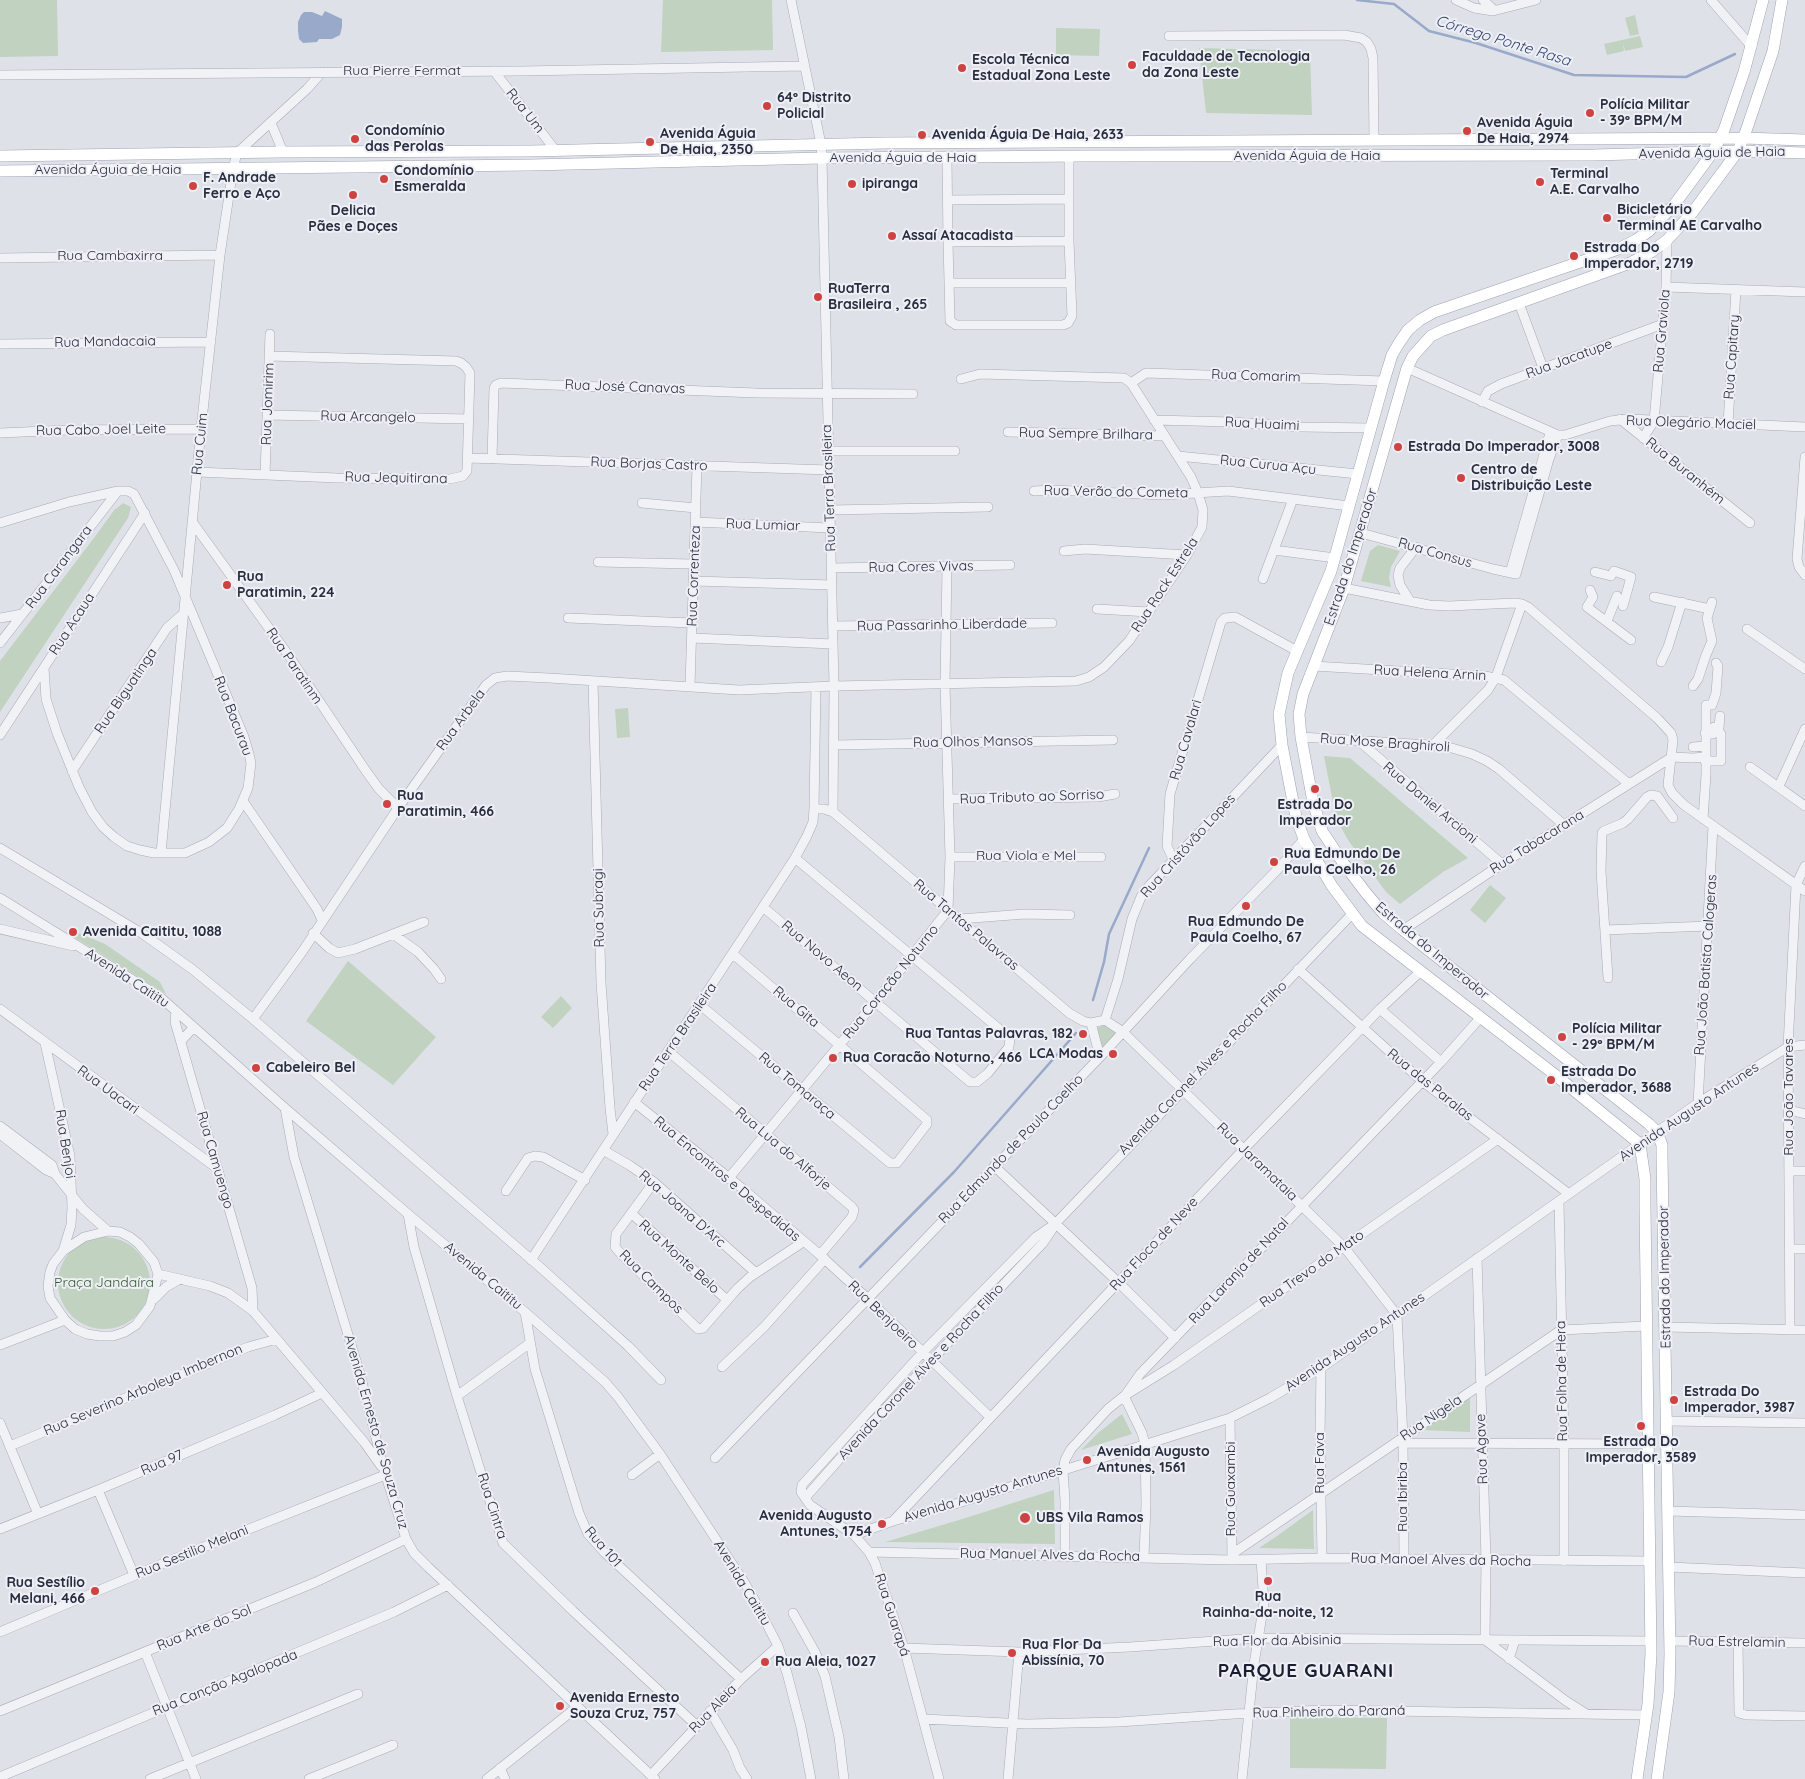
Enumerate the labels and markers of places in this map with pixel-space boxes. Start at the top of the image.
place label: Faculdade de Tecnologia da Zona Leste [1142,49,1310,82]
place label: Escola Técnica Estadual Zona Leste [972,52,1111,84]
marker: Faculdade de Tecnologia da Zona Leste [1126,59,1138,71]
marker: Escola Técnica Estadual Zona Leste [956,62,968,74]
place label: 64º Distrito Policial [777,90,851,122]
place label: Polícia Militar - 39º BPM/M [1600,97,1690,130]
marker: 64º Distrito Policial [761,100,773,112]
marker: Polícia Militar - 39º BPM/M [1584,107,1596,119]
place label: Avenida Águia De Haia, 2974 [1477,115,1573,148]
place label: Condomínio das Perolas [365,123,445,156]
marker: Avenida Águia De Haia, 2974 [1461,125,1473,137]
place label: Avenida Águia De Haia, 2350 [660,126,756,158]
place label: Avenida Águia De Haia, 2633 [932,127,1124,143]
marker: Avenida Águia De Haia, 2633 [916,129,928,141]
marker: Condomínio das Perolas [349,133,361,145]
marker: Avenida Águia De Haia, 2350 [644,136,656,148]
place label: Condomínio Esmeralda [394,163,474,196]
place label: Terminal A.E. Carvalho [1550,166,1640,198]
place label: F. Andrade Ferro e Aço [203,170,281,202]
marker: Condomínio Esmeralda [378,173,390,185]
place label: ipiranga [862,176,918,192]
marker: Terminal A.E. Carvalho [1534,176,1546,188]
marker: ipiranga [846,178,858,190]
marker: F. Andrade Ferro e Aço [187,180,199,192]
marker: Delicia Pães e Doçes [347,189,359,201]
place label: Bicicletário Terminal AE Carvalho [1617,202,1762,234]
place label: Delicia Pães e Doçes [308,203,398,236]
marker: Bicicletário Terminal AE Carvalho [1601,212,1613,224]
place label: Assaí Atacadista [902,228,1013,244]
marker: Assaí Atacadista [886,230,898,242]
place label: Estrada Do Imperador, 2719 [1584,240,1693,272]
marker: Estrada Do Imperador, 2719 [1568,250,1580,262]
place label: RuaTerra Brasileira , 265 [828,281,927,314]
marker: RuaTerra Brasileira , 265 [812,291,824,303]
place label: Estrada Do Imperador, 3008 [1408,439,1600,455]
marker: Estrada Do Imperador, 3008 [1392,441,1404,453]
place label: Centro de Distribuição Leste [1471,462,1592,494]
marker: Centro de Distribuição Leste [1455,472,1467,484]
place label: Rua Paratimin, 224 [237,569,334,602]
marker: Rua Paratimin, 224 [221,579,233,591]
marker: Estrada Do Imperador [1309,783,1321,795]
place label: Rua Paratimin, 466 [397,788,494,820]
place label: Estrada Do Imperador [1277,797,1353,830]
marker: Rua Paratimin, 466 [381,798,393,810]
place label: Rua Edmundo De Paula Coelho, 26 [1284,846,1400,879]
marker: Rua Edmundo De Paula Coelho, 26 [1268,856,1280,868]
marker: Rua Edmundo De Paula Coelho, 67 [1240,900,1252,912]
place label: Rua Edmundo De Paula Coelho, 67 [1188,914,1304,946]
place label: Avenida Caititu, 1088 [83,924,222,940]
marker: Avenida Caititu, 1088 [67,926,79,938]
place label: Polícia Militar - 29º BPM/M [1572,1021,1662,1054]
place label: Rua Tantas Palavras, 182 [905,1026,1073,1042]
marker: Rua Tantas Palavras, 182 [1077,1028,1089,1040]
marker: Polícia Militar - 29º BPM/M [1556,1031,1568,1043]
place label: LCA Modas [1029,1046,1103,1062]
marker: LCA Modas [1107,1048,1119,1060]
place label: Rua Coracão Noturno, 466 [843,1050,1022,1066]
marker: Rua Coracão Noturno, 466 [827,1052,839,1064]
place label: Cabeleiro Bel [266,1060,355,1076]
marker: Cabeleiro Bel [250,1062,262,1074]
place label: Estrada Do Imperador, 3688 [1561,1064,1671,1096]
marker: Estrada Do Imperador, 3688 [1545,1074,1557,1086]
place label: Estrada Do Imperador, 3987 [1684,1384,1795,1416]
marker: Estrada Do Imperador, 3987 [1668,1394,1680,1406]
marker: Estrada Do Imperador, 3589 [1635,1420,1647,1432]
place label: Estrada Do Imperador, 3589 [1585,1434,1697,1466]
place label: Avenida Augusto Antunes, 1561 [1097,1444,1210,1476]
marker: Avenida Augusto Antunes, 1561 [1081,1454,1093,1466]
place label: Avenida Augusto Antunes, 1754 [759,1508,872,1540]
place label: UBS Vila Ramos [1036,1510,1143,1526]
marker: UBS Vila Ramos [1018,1511,1032,1525]
marker: Avenida Augusto Antunes, 1754 [876,1518,888,1530]
place label: Rua Sestílio Melani, 466 [6,1575,85,1608]
marker: Rua Rainha-da-noite, 12 [1262,1575,1274,1587]
marker: Rua Sestílio Melani, 466 [89,1585,101,1597]
place label: Rua Rainha-da-noite, 12 [1202,1589,1334,1621]
place label: Rua Flor Da Abissínia, 70 [1022,1637,1104,1670]
marker: Rua Flor Da Abissínia, 70 [1006,1647,1018,1659]
place label: Rua Aleia, 1027 [775,1654,876,1670]
marker: Rua Aleia, 1027 [759,1656,771,1668]
place label: Avenida Ernesto Souza Cruz, 757 [570,1690,680,1722]
marker: Avenida Ernesto Souza Cruz, 757 [554,1700,566,1712]

